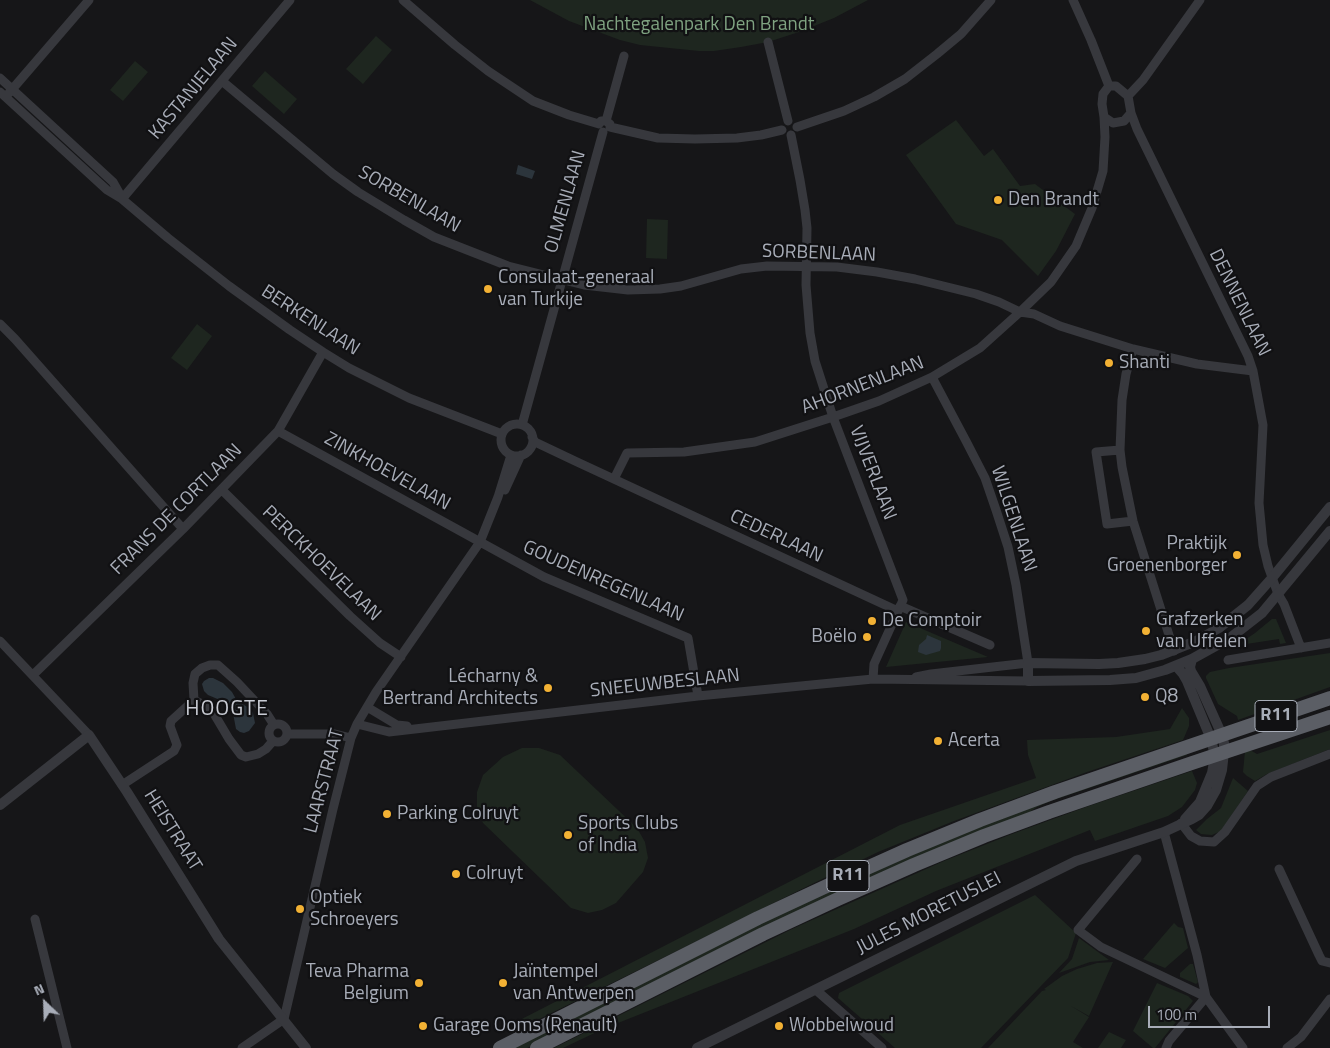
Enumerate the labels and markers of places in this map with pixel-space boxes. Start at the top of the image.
place label: Den Brandt [1008,189,1099,211]
marker: Den Brandt [992,194,1004,206]
place label: Consulaat-generaal van Turkije [498,267,654,311]
marker: Consulaat-generaal van Turkije [482,283,494,295]
place label: Shanti [1119,352,1170,374]
marker: Shanti [1103,357,1115,369]
place label: Praktijk Groenenborger [1107,533,1227,577]
marker: Praktijk Groenenborger [1231,549,1243,561]
place label: Grafzerken van Uffelen [1156,609,1247,653]
place label: De Comptoir [882,610,981,632]
marker: De Comptoir [866,615,878,627]
marker: Grafzerken van Uffelen [1140,625,1152,637]
place label: Boëlo [811,626,857,648]
marker: Boëlo [861,631,873,643]
place label: Lécharny & Bertrand Architects [383,666,538,710]
marker: Lécharny & Bertrand Architects [542,682,554,694]
place label: Q8 [1155,686,1178,708]
marker: Q8 [1139,691,1151,703]
place label: Acerta [948,730,1000,752]
marker: Acerta [932,735,944,747]
place label: Parking Colruyt [397,803,519,825]
marker: Parking Colruyt [381,808,393,820]
place label: Sports Clubs of India [578,813,678,857]
marker: Sports Clubs of India [562,829,574,841]
place label: Colruyt [466,863,523,885]
marker: Colruyt [450,868,462,880]
place label: Optiek Schroeyers [310,887,399,931]
marker: Optiek Schroeyers [294,903,306,915]
place label: Teva Pharma Belgium [306,961,409,1005]
place label: Jaïntempel van Antwerpen [513,961,634,1005]
marker: Teva Pharma Belgium [413,977,425,989]
marker: Jaïntempel van Antwerpen [497,977,509,989]
place label: Garage Ooms (Renault) [433,1015,617,1037]
place label: Wobbelwoud [789,1015,894,1037]
marker: Garage Ooms (Renault) [417,1020,429,1032]
marker: Wobbelwoud [773,1020,785,1032]

